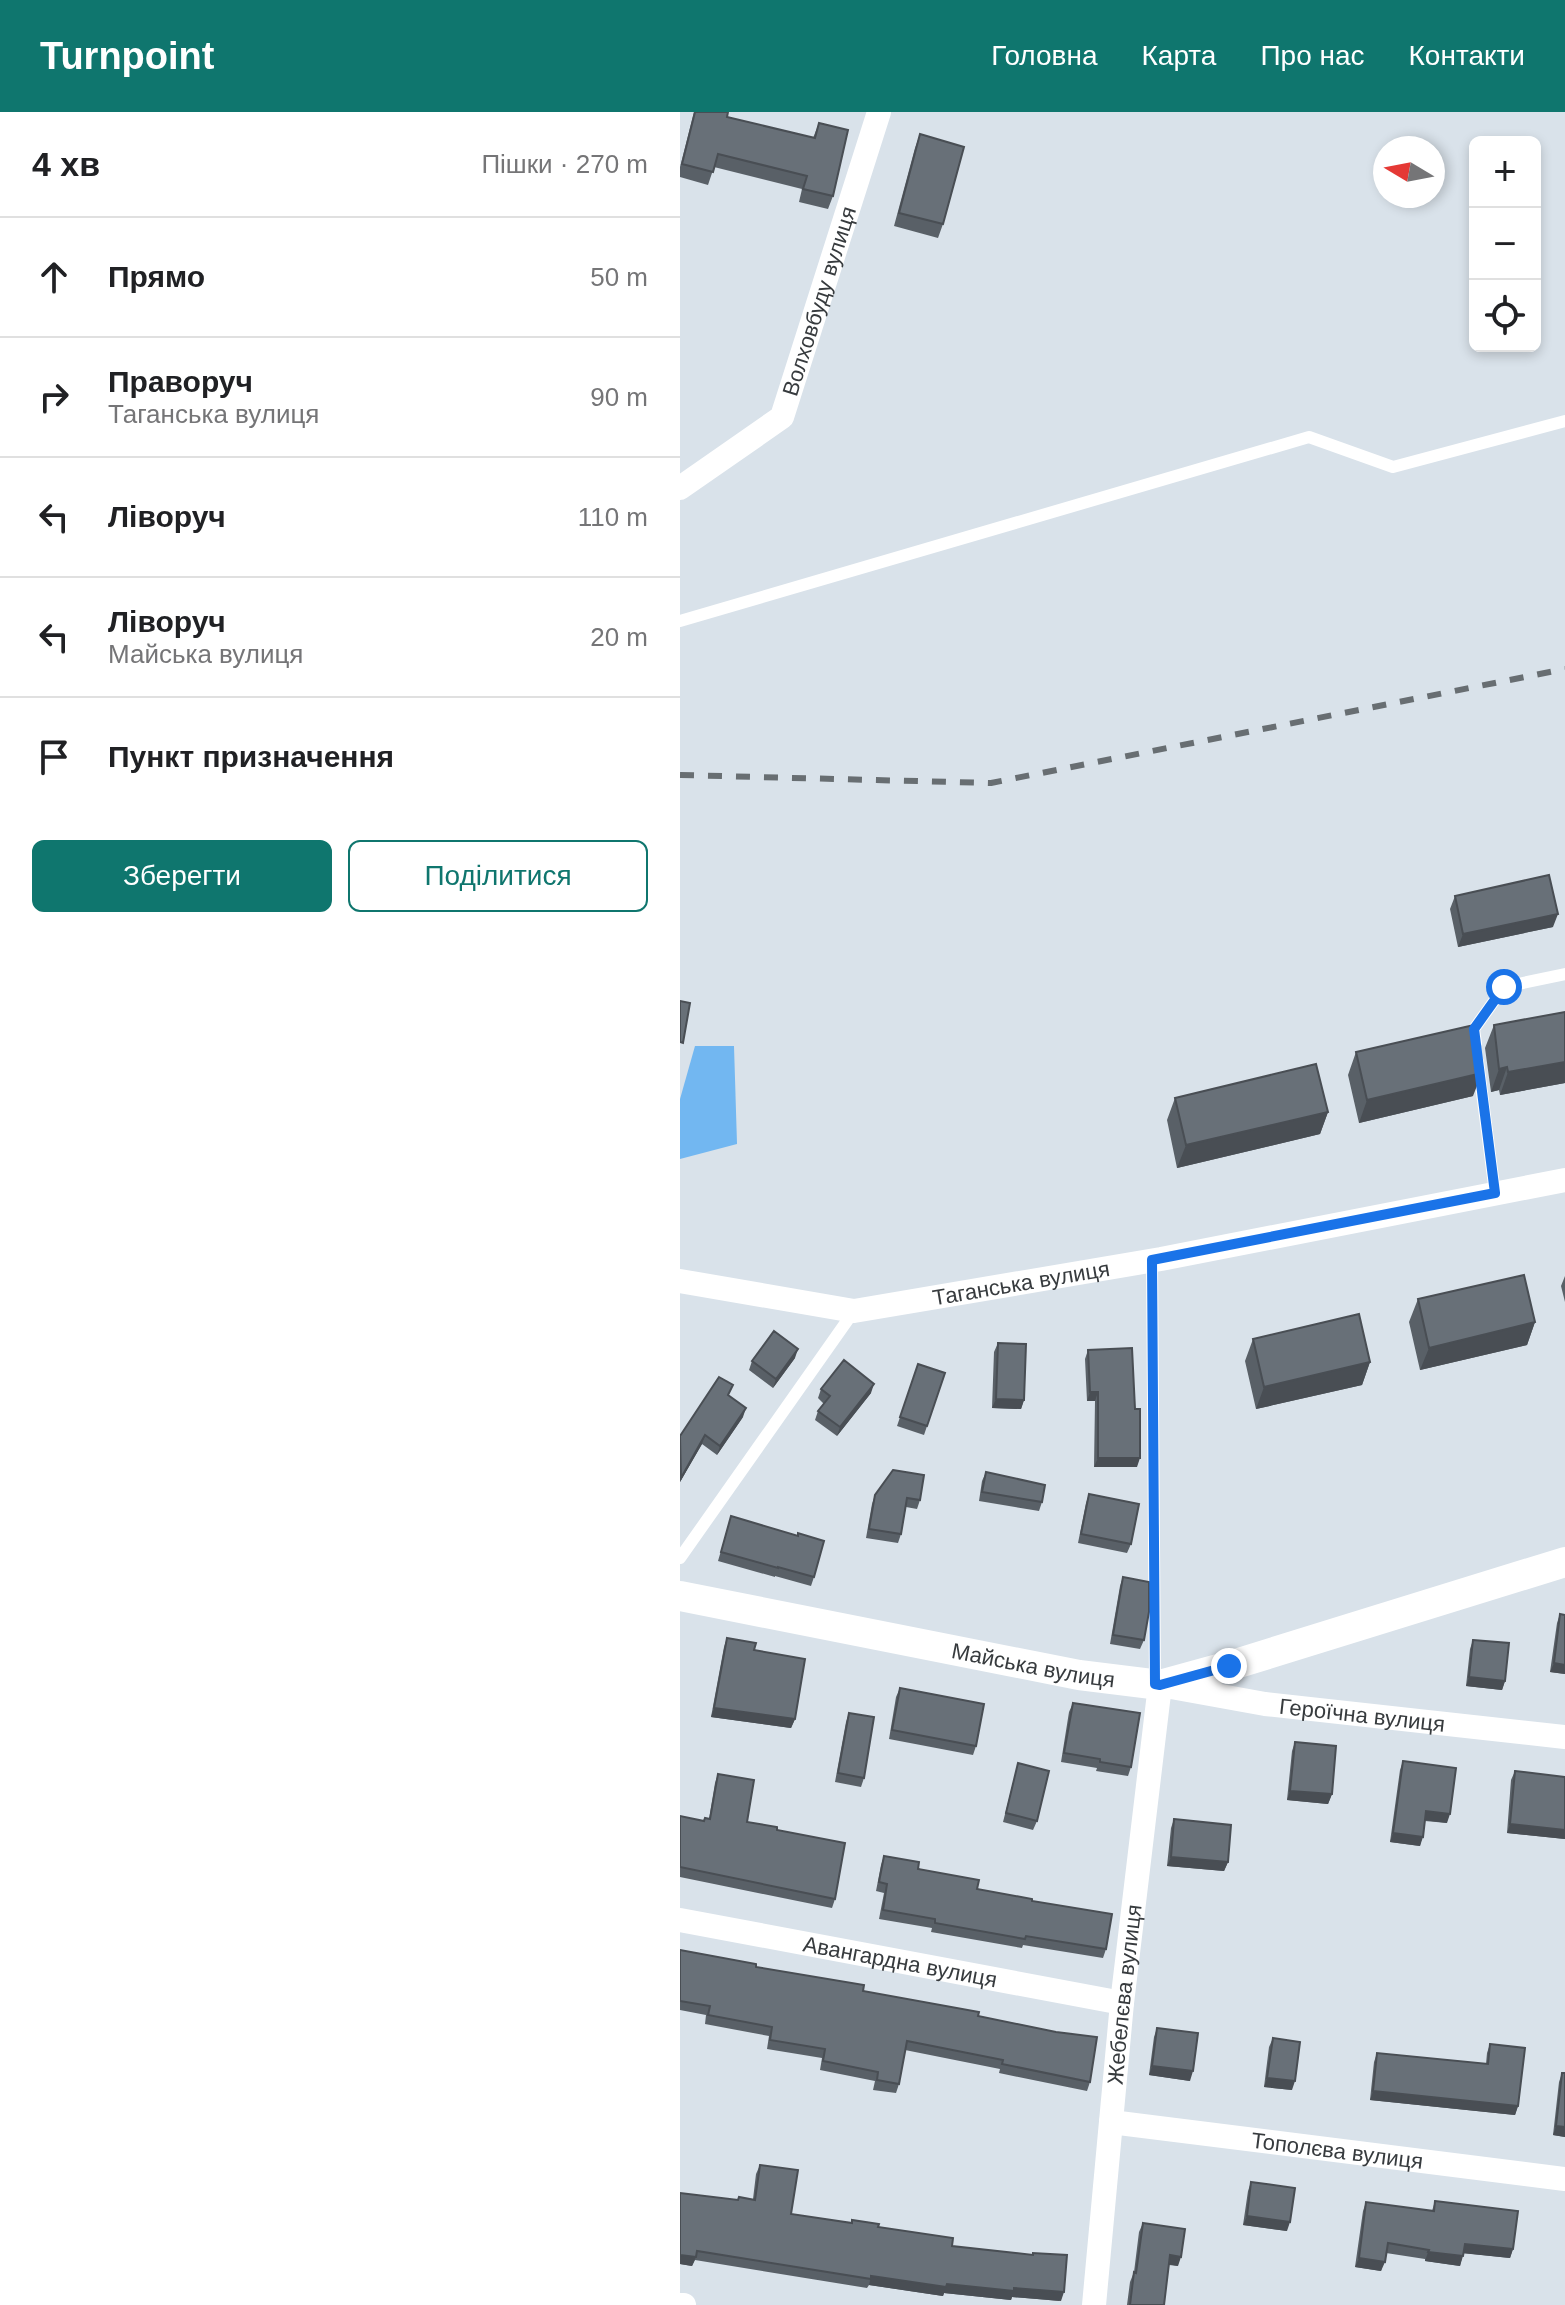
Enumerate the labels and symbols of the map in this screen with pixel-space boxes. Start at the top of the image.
north arrow [1373,136,1445,208]
street label: Волховбуду вулиця [777,203,861,399]
route start [1486,969,1522,1005]
street label: Таганська вулиця [931,1255,1111,1310]
street label: Майська вулиця [950,1638,1116,1692]
route end [1211,1648,1247,1684]
street label: Героїчна вулиця [1278,1693,1446,1736]
street label: Жебелєва вулиця [1102,1903,1146,2086]
street label: Авангардна вулиця [801,1931,999,1992]
street label: Тополєва вулиця [1250,2127,1425,2174]

